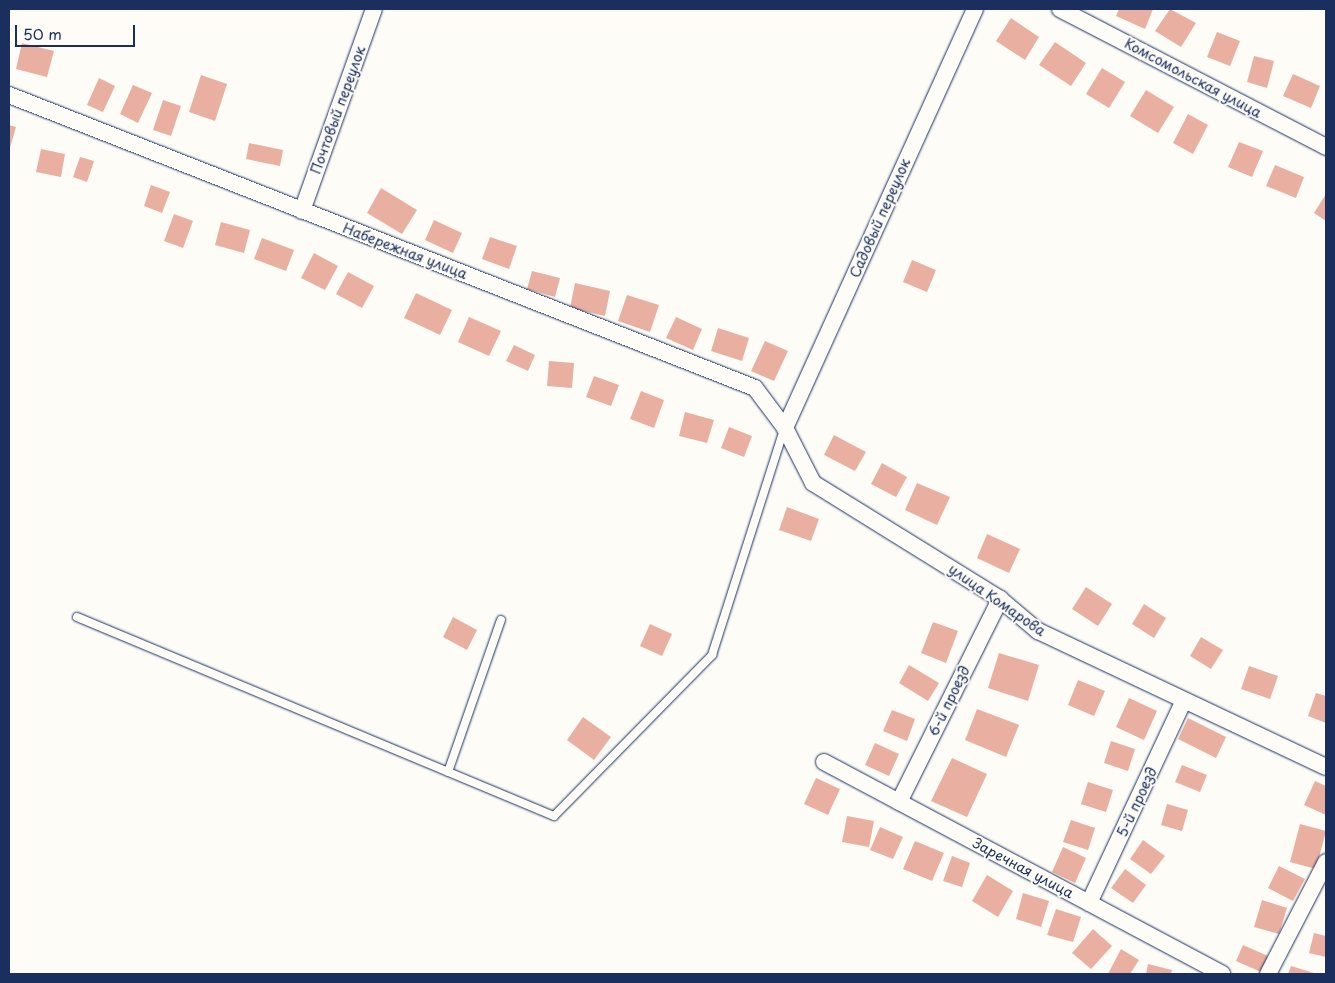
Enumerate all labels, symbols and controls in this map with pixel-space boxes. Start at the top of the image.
scale bar [18,15,138,47]
text: 50 m [23,22,62,45]
street label: Комсомольская улица [1121,34,1265,122]
street label: Почтовый переулок [307,44,369,176]
street label: Садовый переулок [846,156,914,280]
street label: Набережная улица [340,219,470,283]
street label: улица Комарова [945,560,1049,640]
street label: 6-й проезд [925,663,973,739]
street label: 5-й проезд [1113,764,1161,840]
street label: Заречная улица [969,834,1077,902]

